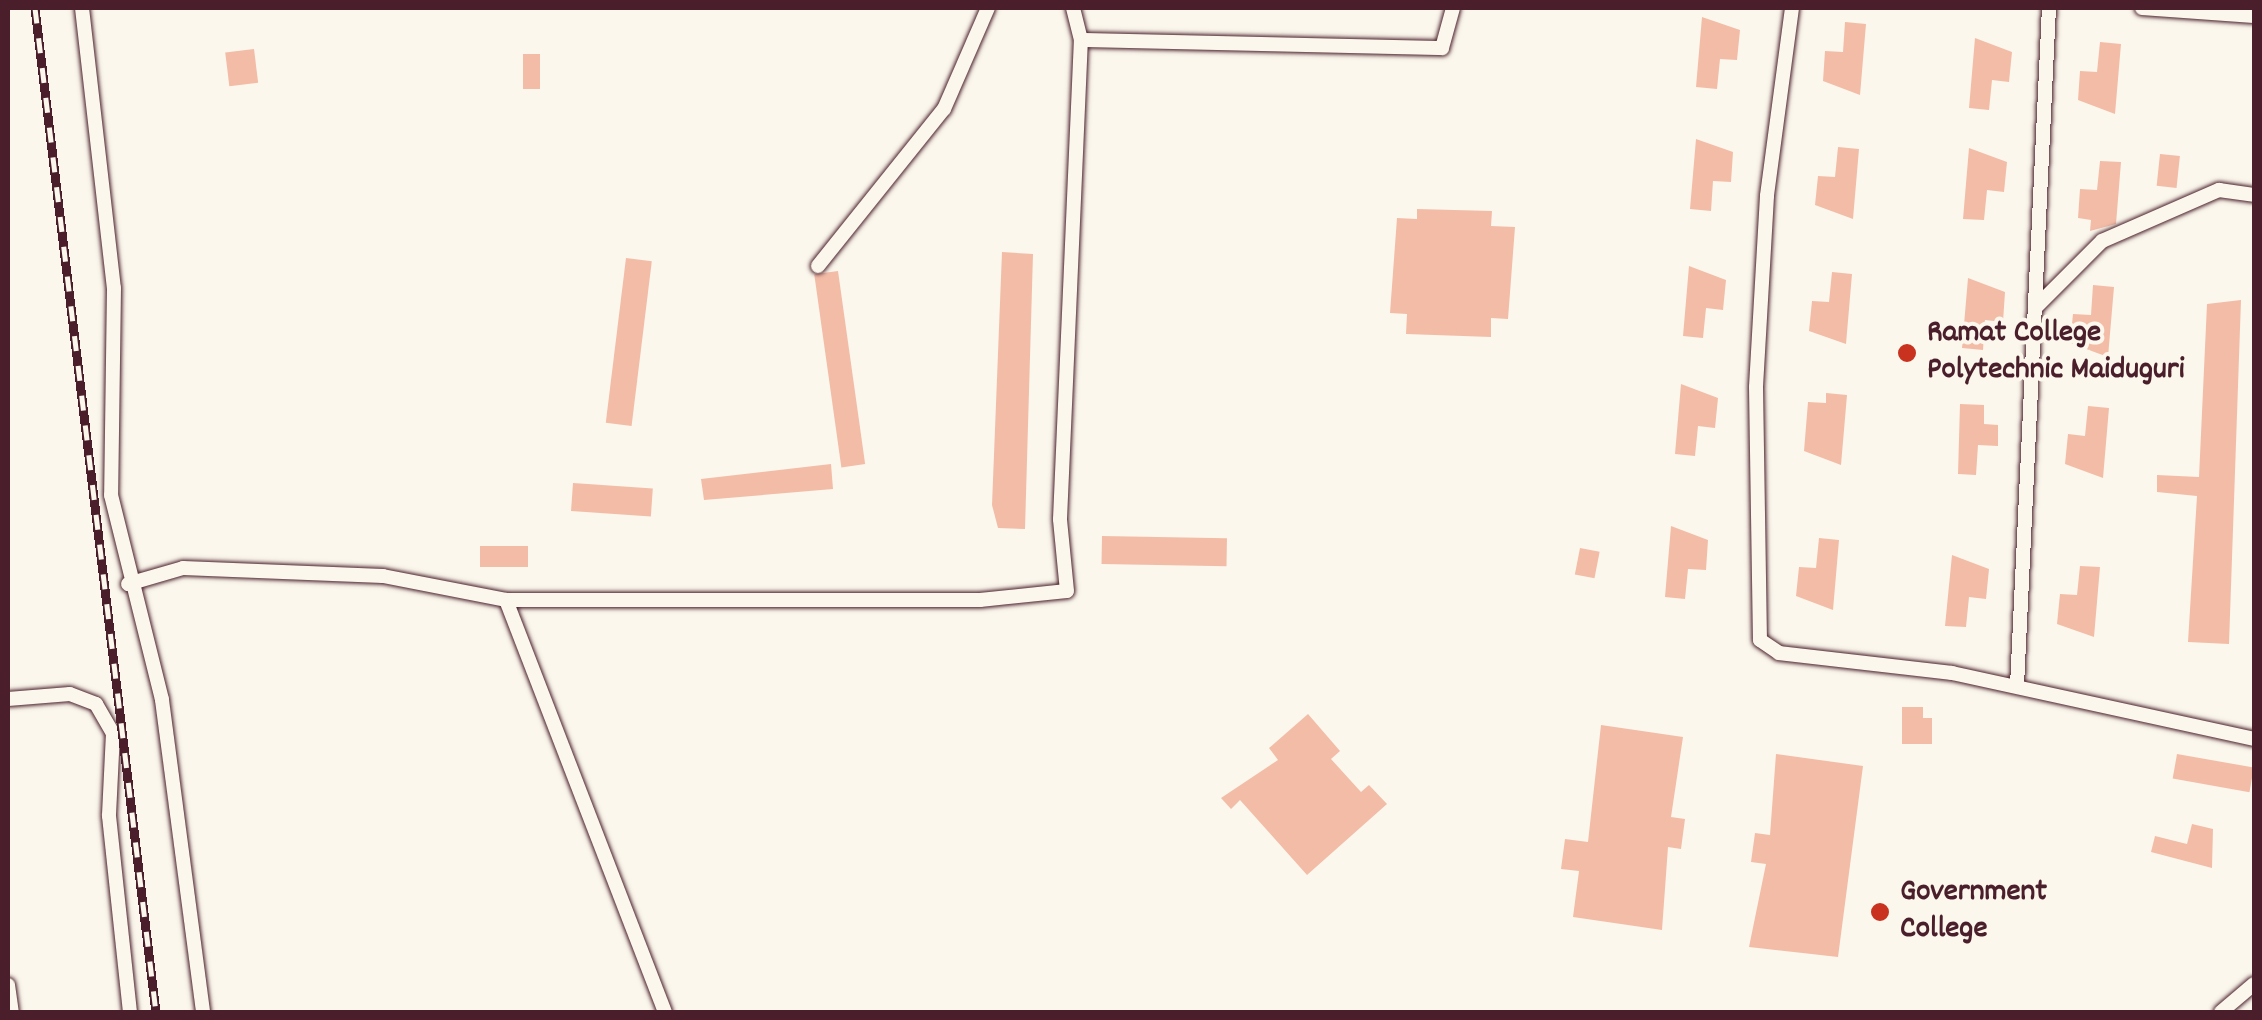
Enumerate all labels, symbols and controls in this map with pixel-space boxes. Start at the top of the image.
place label: Ramat College Polytechnic Maiduguri [1927,316,2185,391]
marker: Ramat College Polytechnic Maiduguri [1896,342,1918,364]
place label: Government College [1900,875,2047,950]
marker: Government College [1869,901,1891,923]

